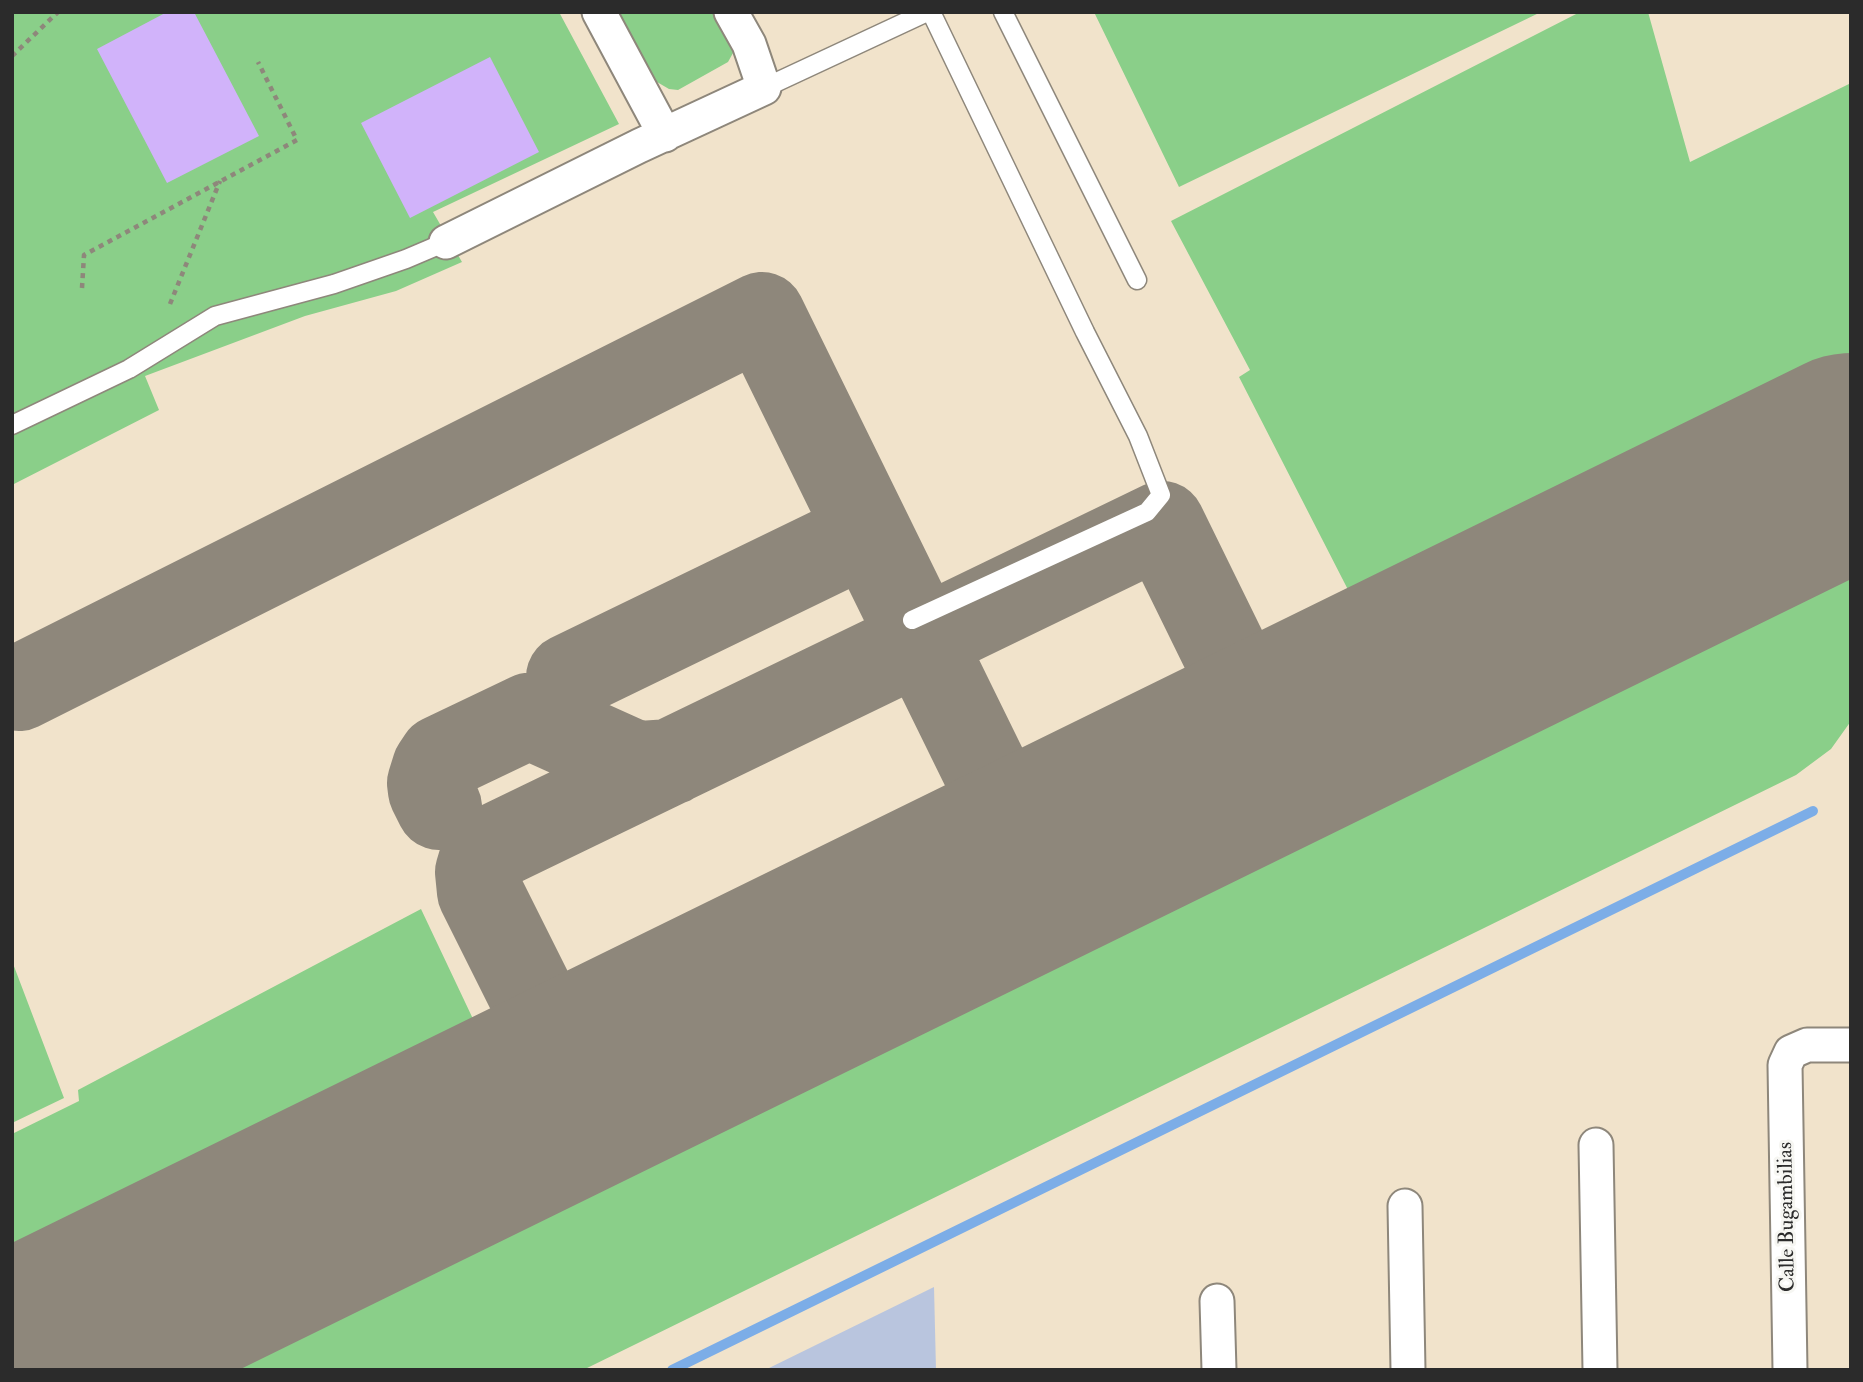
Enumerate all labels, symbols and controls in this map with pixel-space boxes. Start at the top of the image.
street label: Calle Bugambilias [1774,1142,1802,1292]

